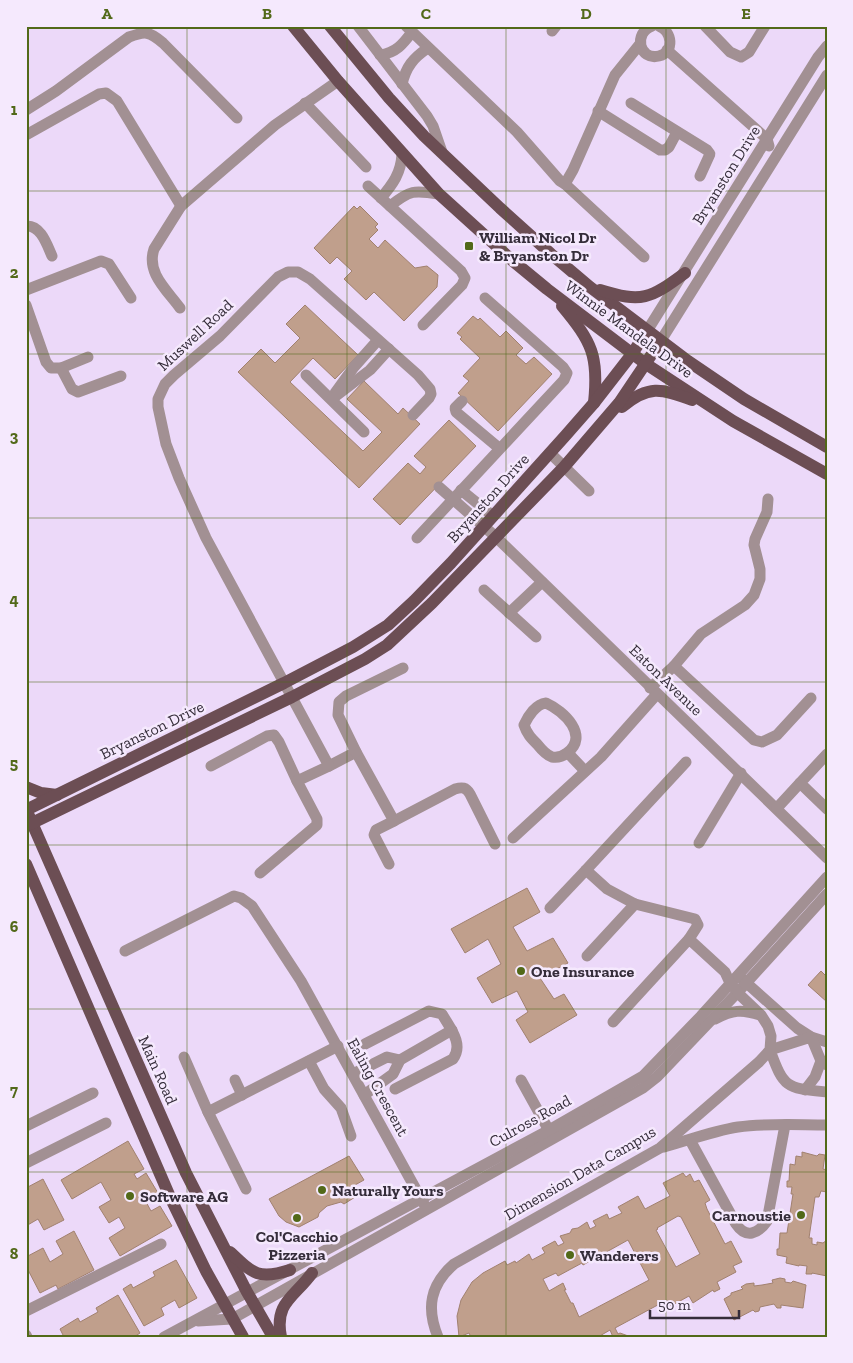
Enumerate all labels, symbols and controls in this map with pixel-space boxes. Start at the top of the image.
text: A [102,4,113,23]
text: B [262,4,272,23]
text: C [421,4,431,23]
text: D [580,4,592,23]
text: E [741,4,751,23]
text: 1 [11,100,18,119]
street label: Bryanston Drive [688,122,764,228]
place label: William Nicol Dr & Bryanston Dr [479,228,597,265]
marker: William Nicol Dr & Bryanston Dr [463,240,475,252]
text: 2 [10,263,19,282]
street label: Winnie Mandela Drive [561,276,697,382]
street label: Muswell Road [153,295,237,375]
text: 3 [10,427,19,446]
street label: Bryanston Drive [443,450,533,546]
text: 4 [9,590,19,609]
street label: Eaton Avenue [625,640,707,720]
street label: Bryanston Drive [97,697,207,763]
text: 5 [10,754,18,773]
text: 6 [10,917,19,936]
place label: One Insurance [531,962,635,981]
marker: One Insurance [515,965,527,977]
street label: Main Road [134,1033,182,1108]
street label: Ealing Crescent [343,1035,413,1139]
text: 7 [10,1081,18,1100]
street label: Culross Road [486,1091,574,1151]
street label: Dimension Data Campus [501,1122,659,1224]
place label: Naturally Yours [332,1181,444,1200]
marker: Naturally Yours [316,1184,328,1196]
place label: Software AG [140,1187,228,1206]
marker: Software AG [124,1190,136,1202]
place label: Carnoustie [712,1206,791,1225]
marker: Carnoustie [795,1209,807,1221]
marker: Col'Cacchio Pizzeria [291,1212,303,1224]
place label: Col'Cacchio Pizzeria [256,1227,339,1264]
text: 8 [10,1244,19,1263]
place label: Wanderers [580,1246,659,1265]
marker: Wanderers [564,1249,576,1261]
scale bar [650,1288,739,1320]
text: 50 m [658,1296,691,1314]

